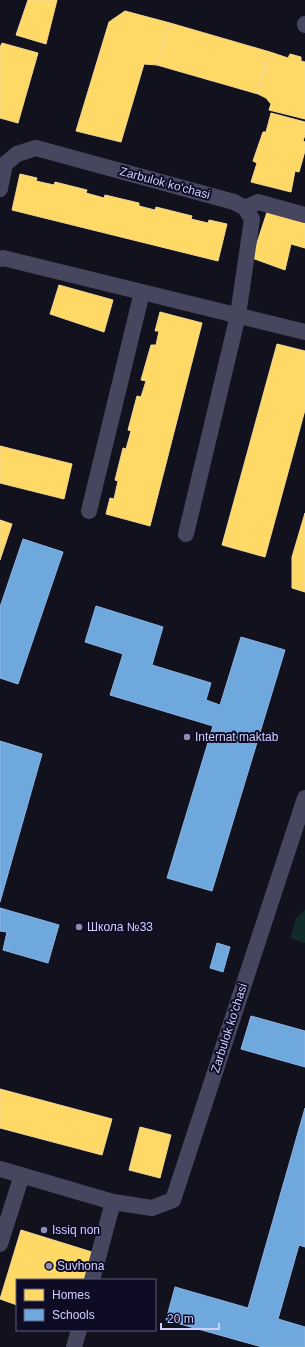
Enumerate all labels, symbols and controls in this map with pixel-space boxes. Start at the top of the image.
street label: Zarbulok ko'chasi [118,164,212,202]
place label: Internat maktab [195,730,279,744]
marker: Internat maktab [182,732,192,742]
place label: Школа №33 [87,920,153,934]
marker: Школа №33 [74,922,84,932]
street label: Zarbulok ko'chasi [208,982,250,1074]
place label: Issiq non [52,1223,100,1237]
marker: Issiq non [39,1225,49,1235]
place label: Suvhona [57,1259,105,1273]
marker: Suvhona [44,1261,54,1271]
legend [16,1279,156,1331]
text: Homes [52,1288,90,1302]
scale bar [161,1305,219,1331]
text: Schools [52,1308,95,1322]
text: 20 m [167,1312,194,1326]

